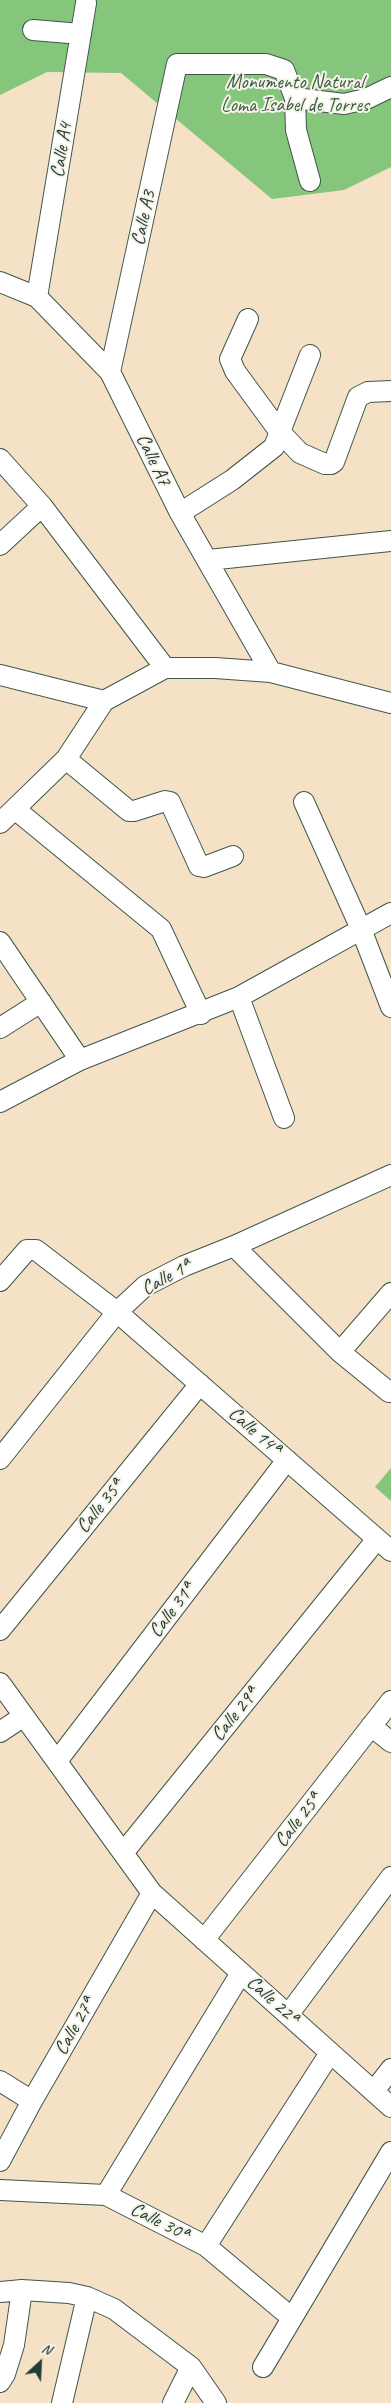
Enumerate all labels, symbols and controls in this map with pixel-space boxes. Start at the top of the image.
park label: Monumento Natural Loma Isabel de Torres [221,71,369,118]
street label: Calle A4 [46,121,78,179]
street label: Calle A3 [127,188,161,248]
street label: Calle A7 [130,430,176,490]
street label: Calle 1ª [137,1255,195,1301]
street label: Calle 14ª [223,1402,285,1460]
street label: Calle 35ª [71,1476,129,1538]
street label: Calle 31ª [144,1579,200,1643]
street label: Calle 29ª [206,1684,264,1746]
street label: Calle 25ª [270,1789,326,1853]
street label: Calle 22ª [241,1971,303,2029]
street label: Calle 27ª [49,1994,101,2060]
street label: Calle 30ª [126,2197,192,2247]
north arrow [15,2338,65,2388]
text: N [39,2339,54,2358]

